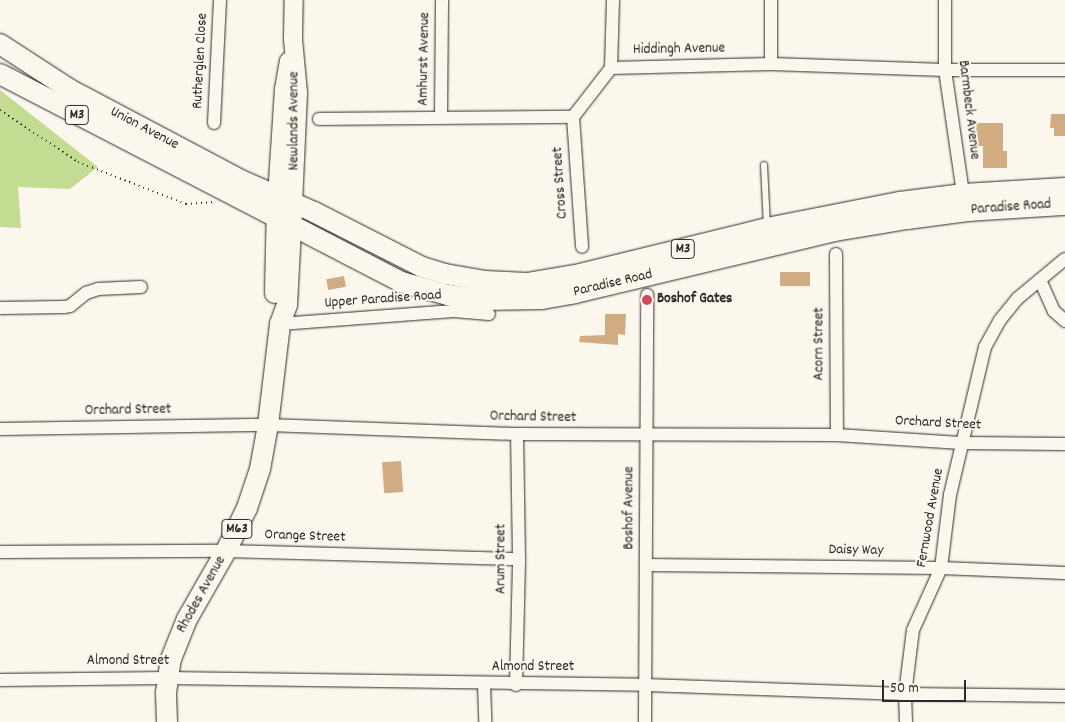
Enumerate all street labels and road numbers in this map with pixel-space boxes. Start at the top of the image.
street label: Amhurst Avenue [415,12,435,106]
street label: Rutherglen Close [189,13,213,109]
street label: Hiddingh Avenue [633,40,725,60]
street label: Barmbeck Avenue [953,59,983,161]
street label: Newlands Avenue [286,71,304,171]
street label: Union Avenue [107,103,181,155]
road number: M3 [64,104,90,126]
street label: Cross Street [550,146,572,220]
street label: Paradise Road [970,196,1052,220]
road number: M3 [670,238,696,260]
street label: Paradise Road [572,266,654,302]
street label: Upper Paradise Road [324,287,442,313]
street label: Acorn Street [811,307,829,381]
street label: Orchard Street [85,401,171,421]
street label: Orchard Street [490,408,576,428]
street label: Orchard Street [894,413,982,435]
street label: Boshof Avenue [621,466,639,550]
street label: Fernwood Avenue [913,467,949,569]
road number: M63 [221,518,253,540]
street label: Arum Street [493,524,511,594]
street label: Orange Street [264,527,346,547]
street label: Daisy Way [828,542,884,560]
street label: Rhodes Avenue [173,553,231,637]
street label: Almond Street [87,653,169,671]
street label: Almond Street [492,659,574,677]

